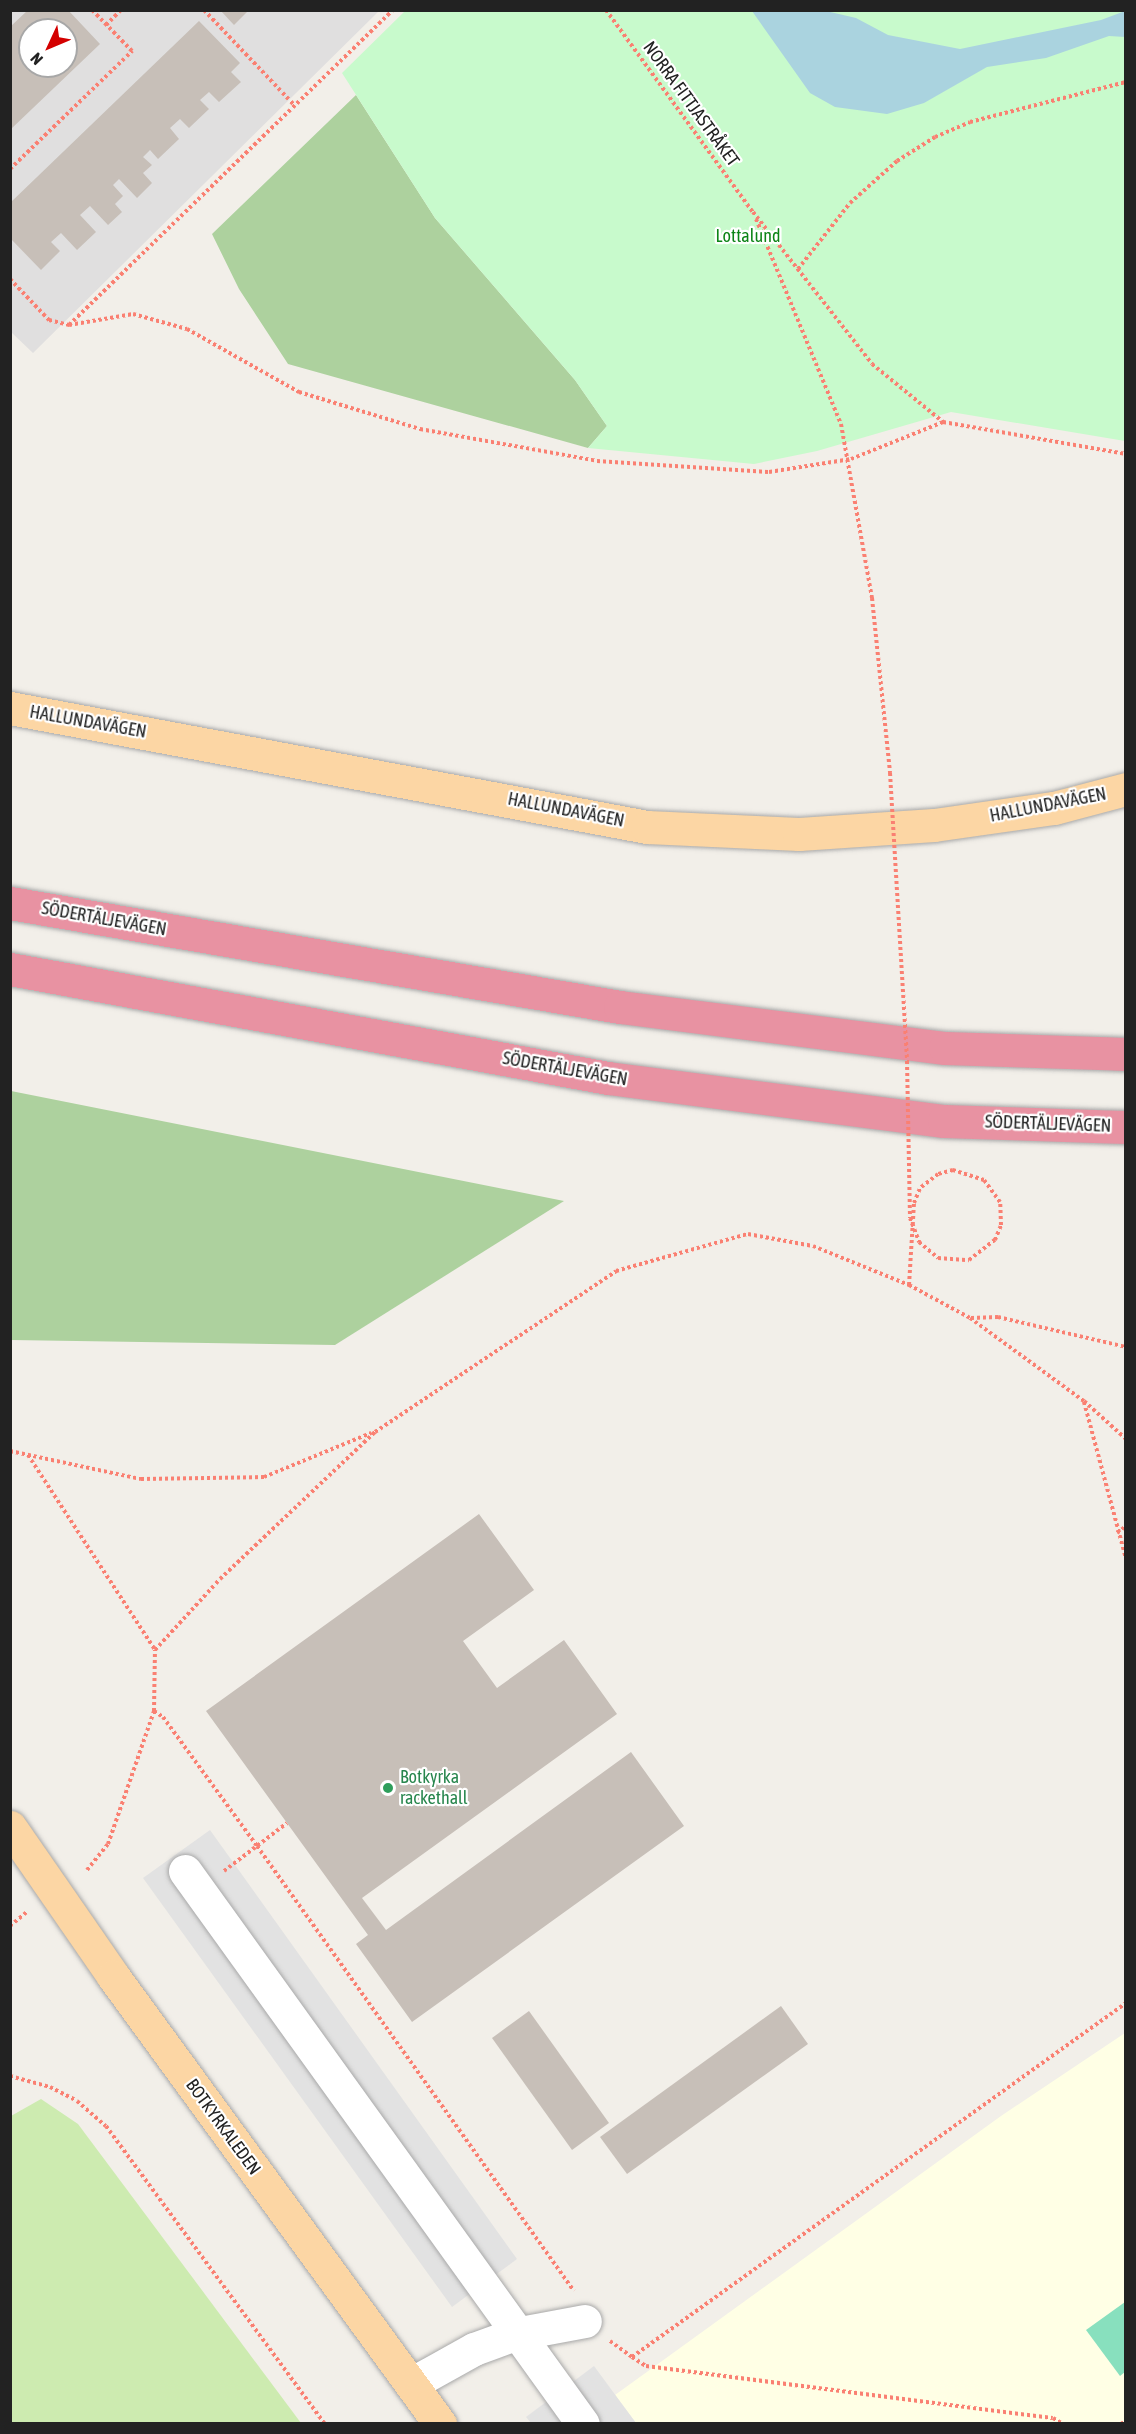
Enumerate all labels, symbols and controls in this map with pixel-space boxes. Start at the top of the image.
north arrow [18,18,78,78]
street label: NORRA FITTJASTRÅKET [638,37,744,171]
text: N [27,49,46,69]
park label: Lottalund [716,225,780,247]
street label: HALLUNDAVÄGEN [28,701,148,743]
street label: HALLUNDAVÄGEN [988,783,1108,827]
street label: HALLUNDAVÄGEN [506,788,626,832]
street label: SÖDERTÄLJEVÄGEN [40,897,168,941]
street label: SÖDERTÄLJEVÄGEN [501,1047,629,1091]
street label: SÖDERTÄLJEVÄGEN [984,1111,1112,1137]
place label: Botkyrka rackethall [400,1767,468,1810]
marker: Botkyrka rackethall [381,1781,395,1795]
street label: BOTKYRKALEDEN [181,2075,265,2179]

